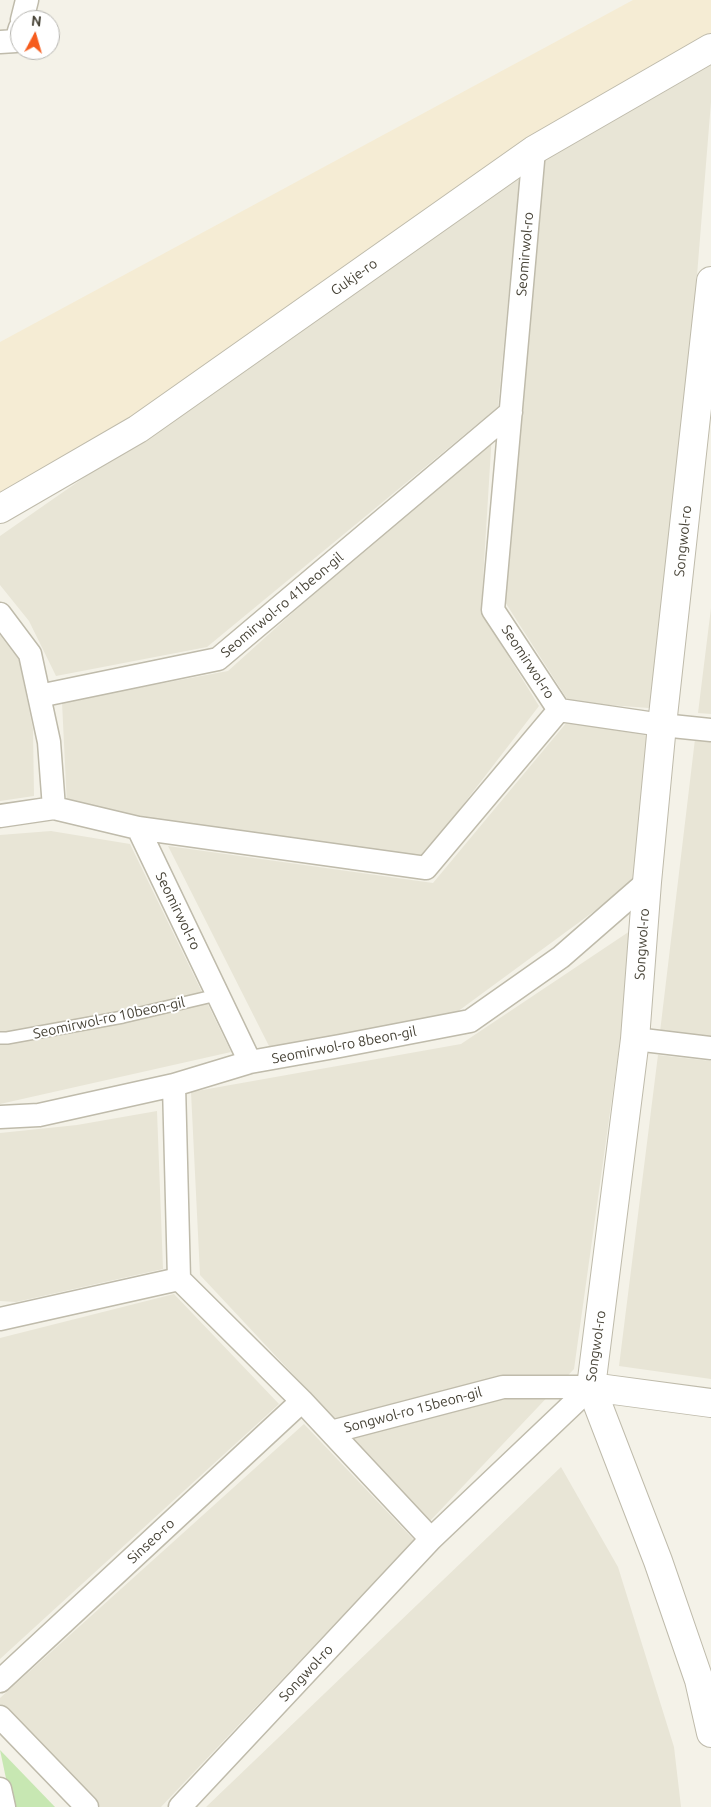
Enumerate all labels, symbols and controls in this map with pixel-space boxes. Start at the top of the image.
north arrow [10,10,60,60]
text: N [30,13,42,30]
street label: Seomirwol-ro [513,211,537,297]
street label: Gukje-ro [327,255,381,299]
street label: Songwol-ro [671,504,695,578]
street label: Seomirwol-ro 41beon-gil [217,549,347,661]
street label: Seomirwol-ro [498,622,558,702]
street label: Seomirwol-ro [152,869,204,953]
street label: Songwol-ro [631,908,653,980]
street label: Seomirwol-ro 10beon-gil [32,994,186,1042]
street label: Seomirwol-ro 8beon-gil [270,1023,418,1067]
street label: Songwol-ro [583,1309,609,1383]
street label: Songwol-ro 15beon-gil [342,1384,484,1436]
street label: Sinseo-ro [124,1515,178,1567]
street label: Songwol-ro [275,1641,337,1705]

